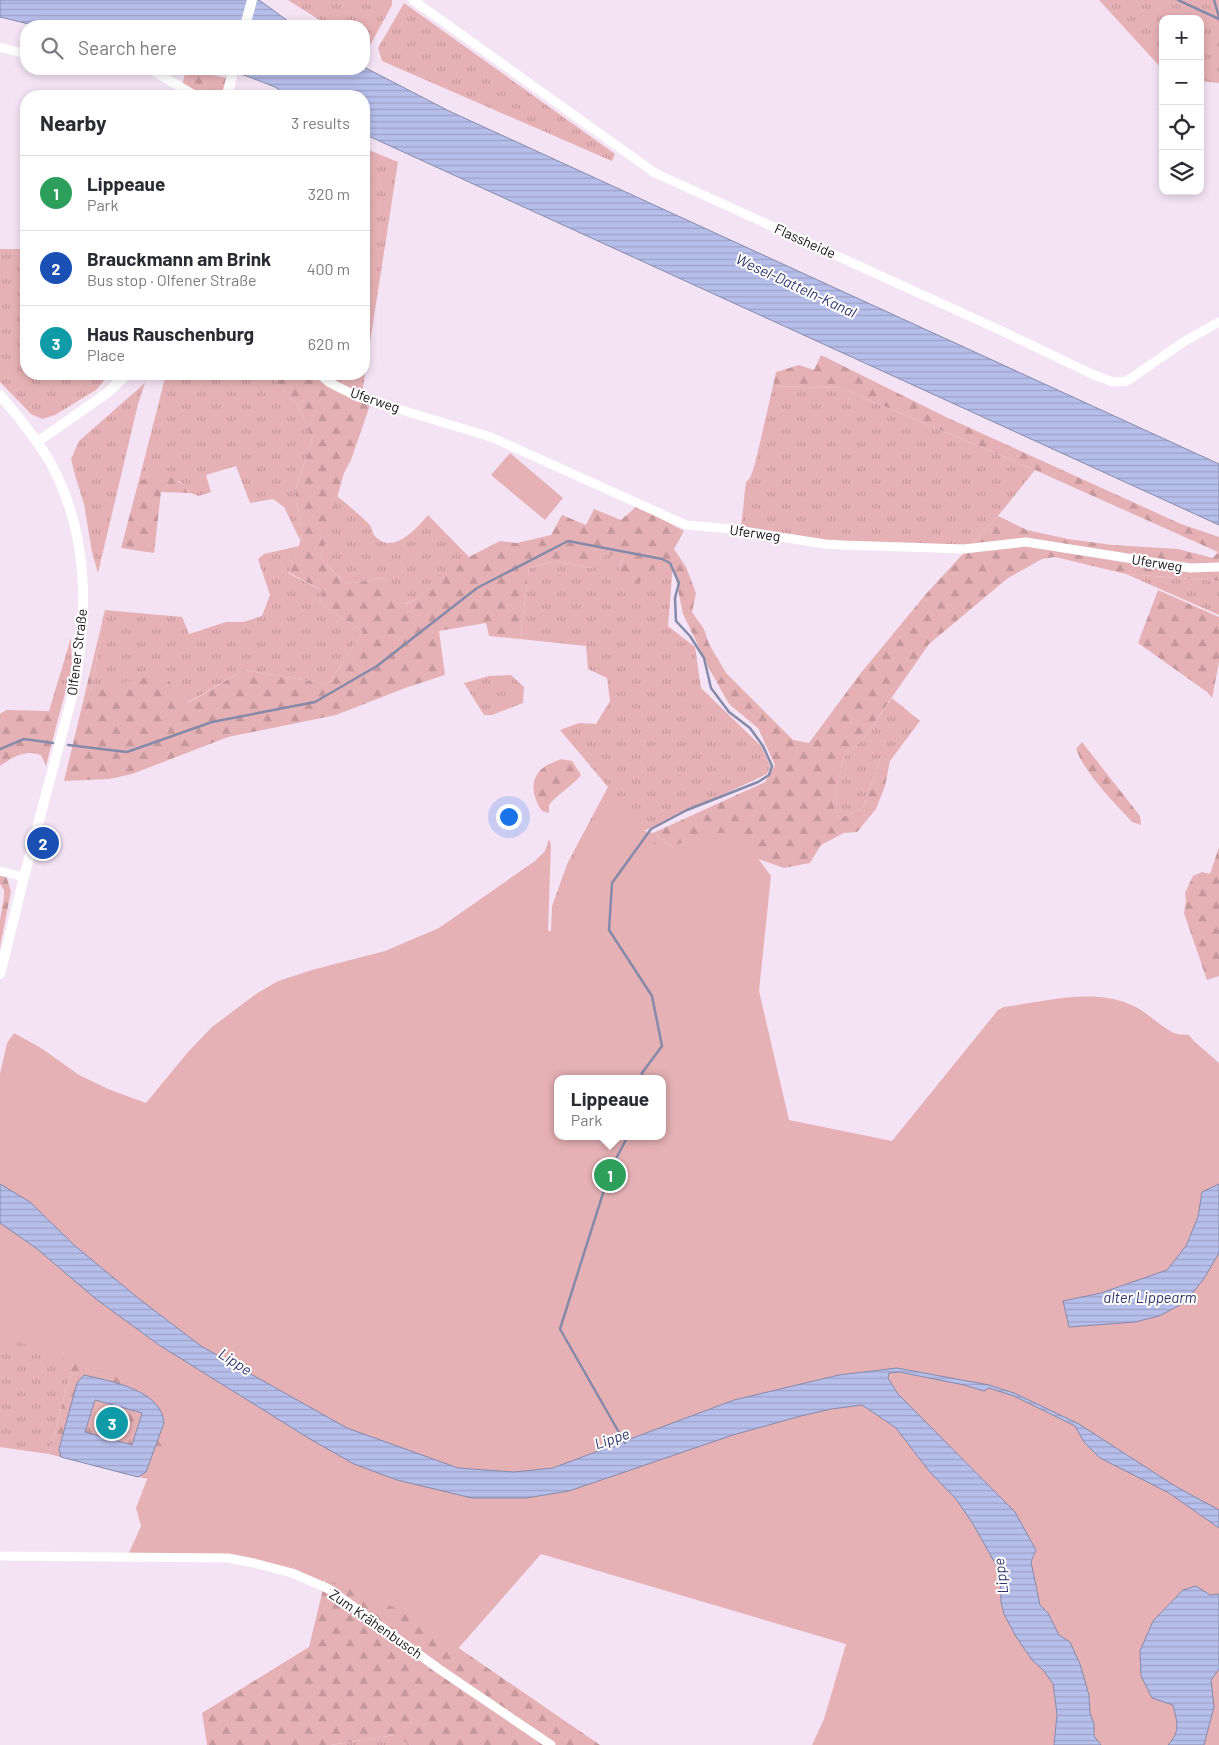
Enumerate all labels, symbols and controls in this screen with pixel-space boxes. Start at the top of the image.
map controls [1159,15,1204,195]
button: + [1159,15,1204,60]
search box [20,20,370,75]
icon: search [38,34,66,62]
text: Search here [78,36,177,59]
button: − [1159,60,1204,105]
button: locate [1159,105,1204,150]
text: Nearby [40,110,106,135]
text: 3 results [291,113,350,132]
button: layers [1159,150,1204,195]
text: Lippeaue [87,172,165,195]
text: 1 [53,184,59,203]
text: 320 m [308,184,350,203]
text: Park [87,195,118,214]
street label: Flassheide [772,220,838,262]
text: Brauckmann am Brink [87,247,271,270]
water label: Wesel-Datteln-Kanal [733,249,860,321]
text: 2 [52,259,60,278]
text: 400 m [307,259,350,278]
text: Bus stop · Olfener Straße [87,270,257,289]
text: Haus Rauschenburg [87,322,254,345]
text: 3 [52,334,60,353]
text: 620 m [308,334,350,353]
text: Place [87,345,125,364]
street label: Uferweg [348,383,402,416]
street label: Uferweg [729,521,782,544]
street label: Uferweg [1130,550,1184,575]
street label: Olfener Straße [63,608,90,696]
your location [496,804,522,830]
pin: 2 [27,824,59,862]
popup [554,1075,666,1140]
text: Lippeaue [571,1087,649,1110]
text: Park [571,1110,602,1129]
pin: 1 [594,1156,626,1194]
water label: alter Lippearm [1103,1288,1197,1306]
water label: Lippe [216,1344,256,1379]
pin: 3 [96,1404,128,1442]
water label: Lippe [592,1424,632,1452]
water label: Lippe [989,1557,1011,1595]
street label: Zum Krähenbusch [327,1585,426,1662]

